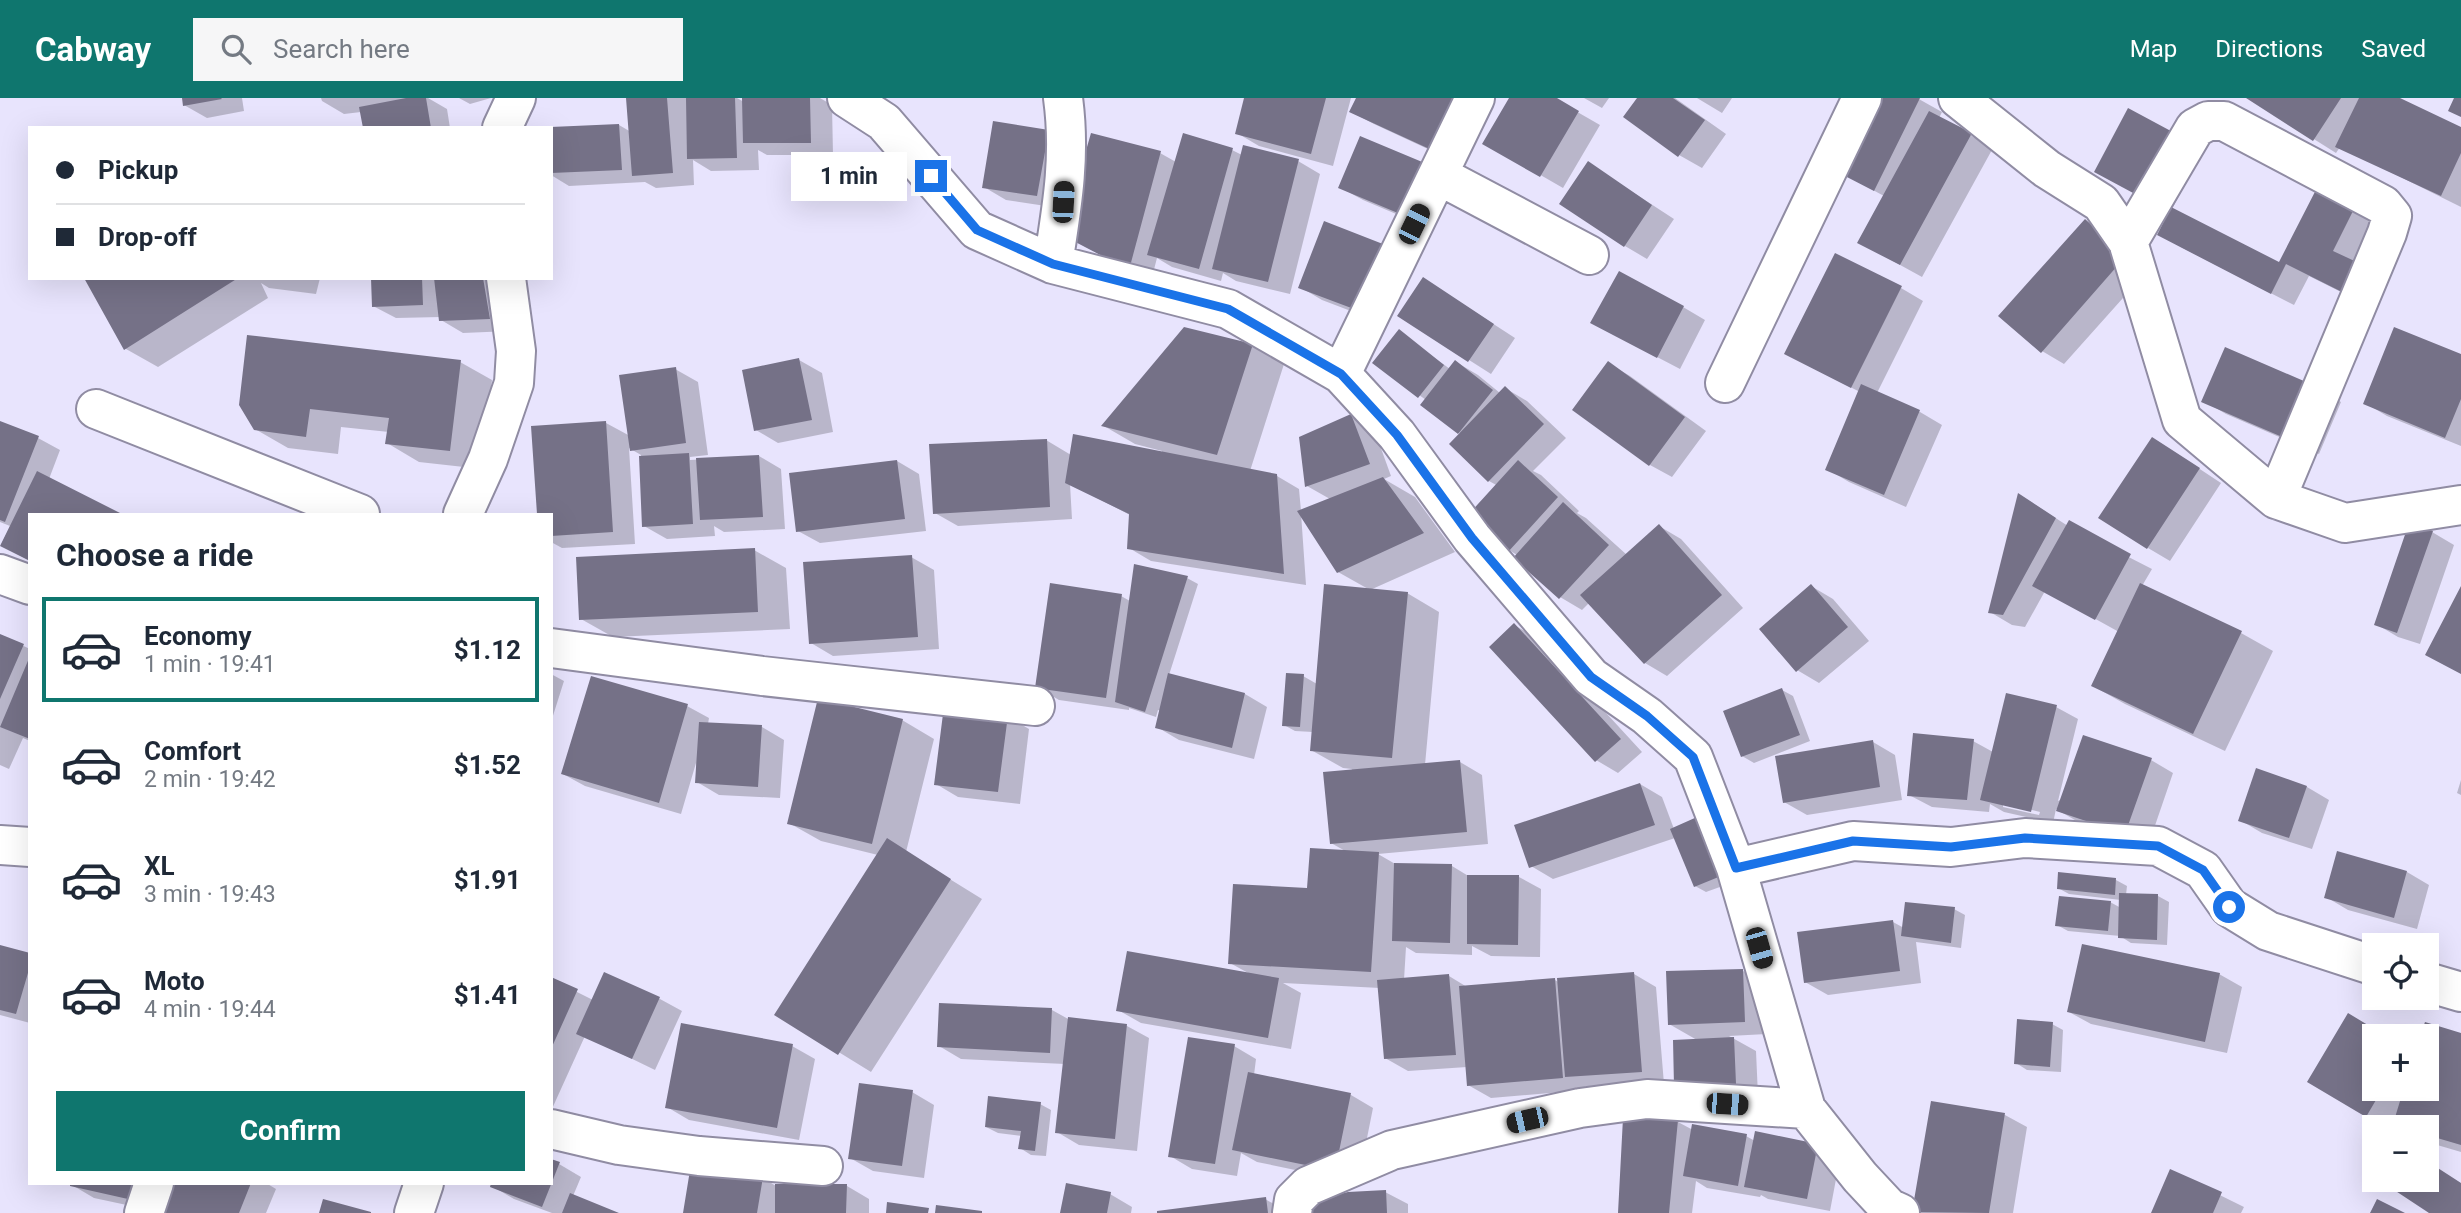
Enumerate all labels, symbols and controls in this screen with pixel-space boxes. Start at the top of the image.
search box [193,18,683,81]
text: Cabway [35,30,151,69]
icon: search [217,30,255,68]
text: Search here [273,34,410,64]
text: Map [2130,35,2177,63]
text: Directions [2215,35,2323,63]
text: Saved [2361,35,2426,63]
callout: 1 min [791,152,906,200]
text: Pickup [98,155,178,185]
route end [915,160,947,192]
text: 1 min [820,163,878,190]
car [1052,180,1075,224]
car [1396,201,1433,247]
text: Drop-off [98,222,197,252]
text: Choose a ride [56,536,253,574]
icon: car [60,618,123,681]
text: Economy [144,621,251,651]
text: $1.12 [454,635,521,665]
text: 1 min · 19:41 [144,651,276,678]
icon: car [60,733,123,796]
text: Comfort [144,736,241,766]
text: $1.52 [454,750,521,780]
text: 2 min · 19:42 [144,766,276,793]
icon: car [60,848,123,911]
text: XL [144,851,175,881]
text: $1.91 [454,865,521,895]
text: 3 min · 19:43 [144,881,276,908]
route start [2213,891,2245,923]
car [1744,925,1775,971]
map controls [2362,933,2439,1192]
button: locate [2362,933,2439,1010]
icon: car [60,963,123,1026]
text: Moto [144,966,205,996]
text: $1.41 [454,980,521,1010]
text: 4 min · 19:44 [144,996,276,1023]
button: + [2362,1024,2439,1101]
button: Confirm [56,1091,525,1171]
car [1706,1092,1749,1116]
car [1505,1105,1550,1135]
button: − [2362,1115,2439,1192]

